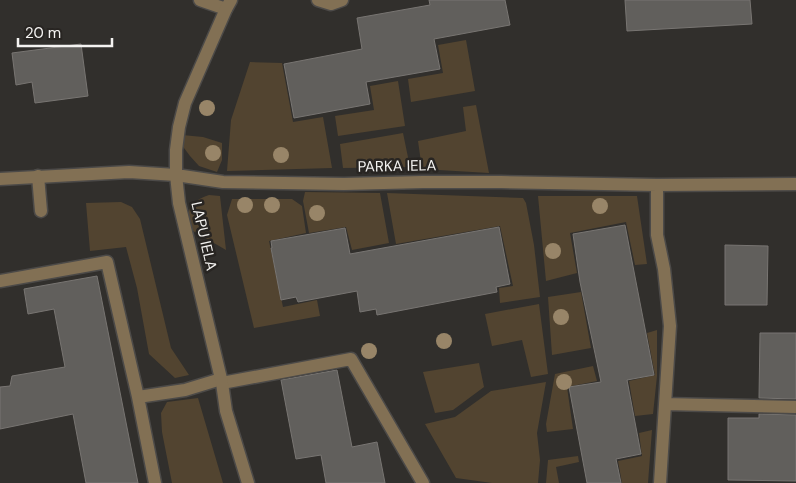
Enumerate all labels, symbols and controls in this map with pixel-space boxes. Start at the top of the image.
scale bar [18,15,111,47]
text: 20 m [25,23,61,43]
street label: PARKA IELA [357,155,437,177]
street label: LAPU IELA [186,200,222,273]

